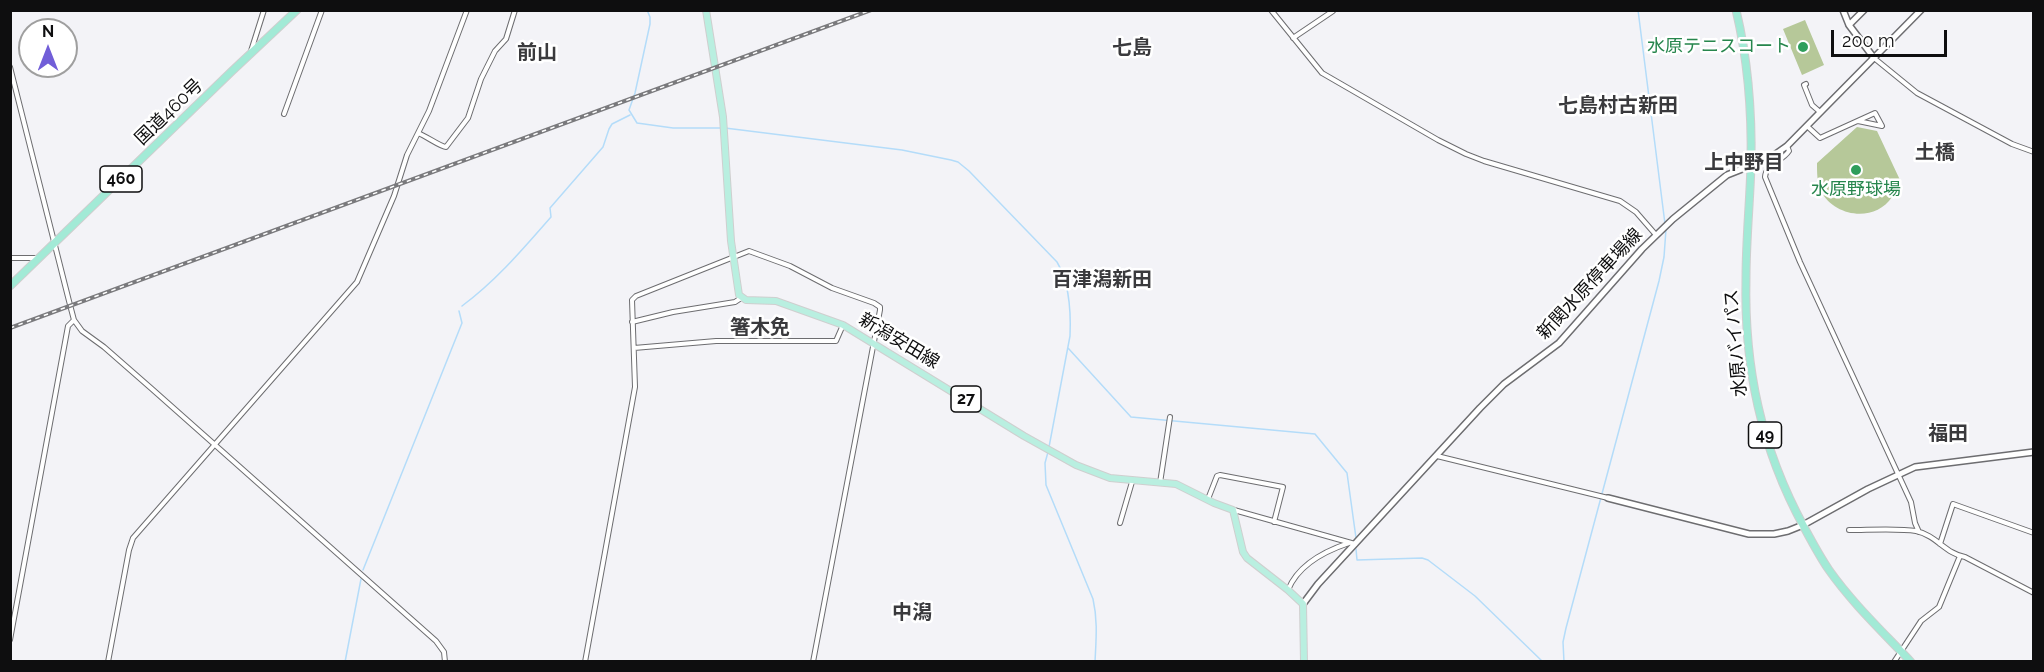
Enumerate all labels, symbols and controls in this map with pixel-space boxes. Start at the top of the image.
north arrow [18,18,78,78]
scale bar [1834,18,1950,56]
text: N [42,22,54,41]
text: 200 m [1842,30,1895,51]
district label: 七島 [1112,36,1152,60]
place label: 水原テニスコート [1647,36,1791,58]
marker: 水原テニスコート [1796,40,1810,54]
district label: 前山 [517,41,557,65]
street label: 国道460号 [131,74,207,150]
district label: 七島村古新田 [1558,94,1678,118]
district label: 土橋 [1915,141,1955,165]
district label: 上中野目 [1704,151,1784,175]
marker: 水原野球場 [1849,163,1863,177]
road number: 460 [100,166,142,192]
place label: 水原野球場 [1811,179,1901,201]
street label: 新関水原停車場線 [1533,224,1647,344]
district label: 百津潟新田 [1052,268,1152,292]
street label: 水原バイパス [1721,288,1751,398]
street label: 新潟安田線 [855,309,943,373]
district label: 箸木免 [730,316,790,340]
road number: 27 [951,386,981,412]
road number: 49 [1748,422,1782,448]
district label: 福田 [1928,422,1968,446]
district label: 中潟 [892,601,932,625]

